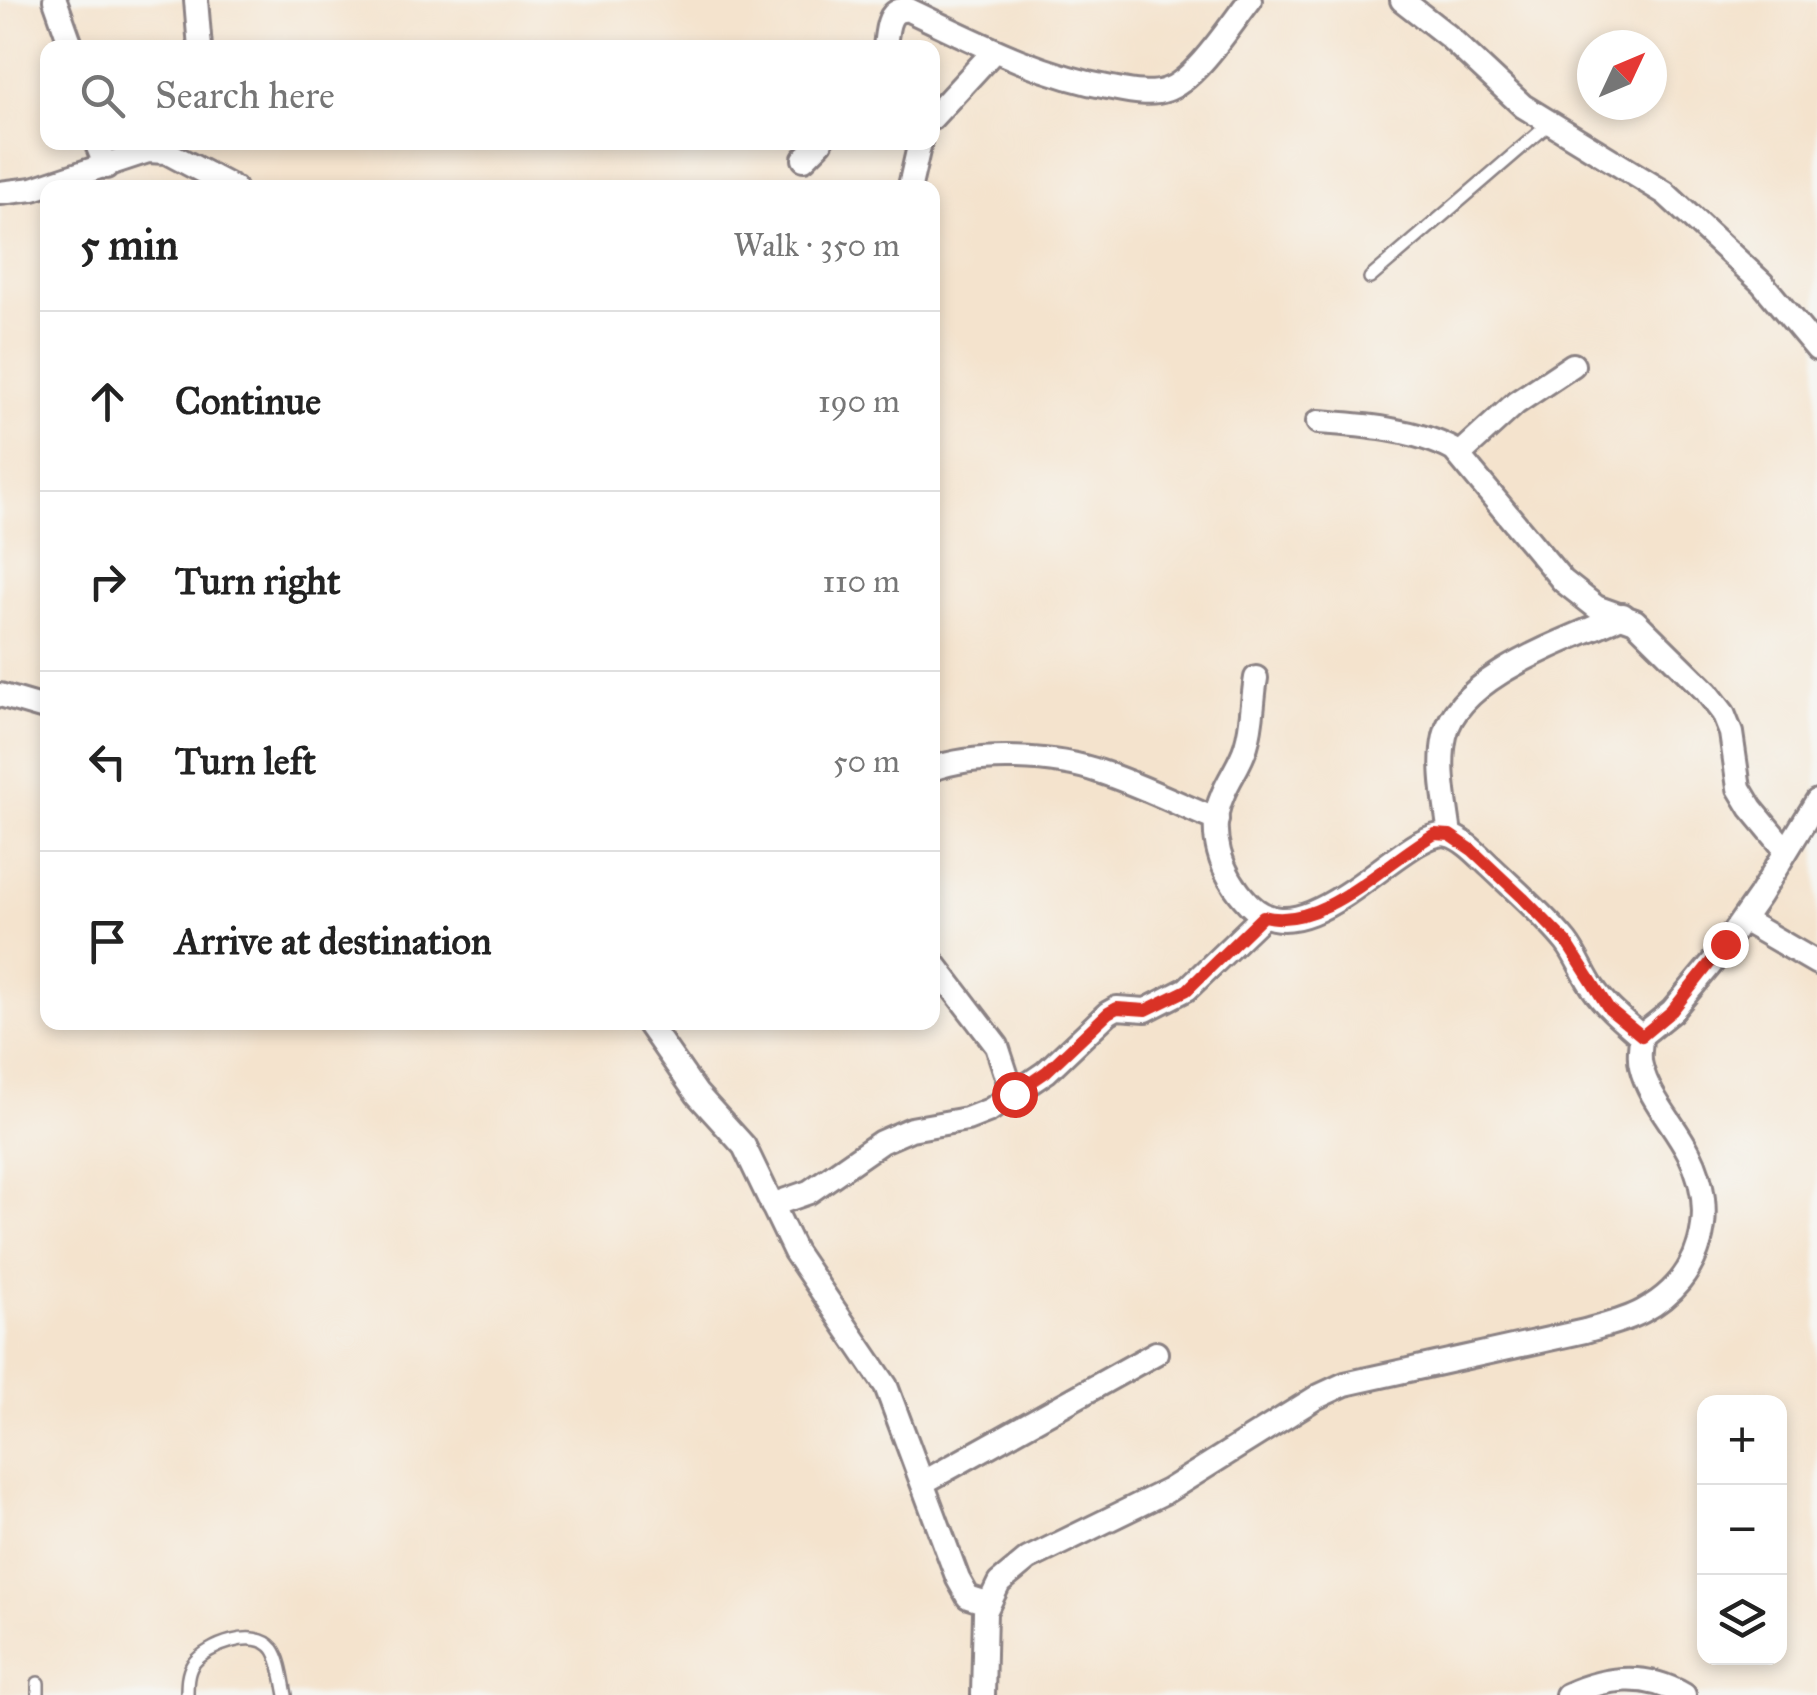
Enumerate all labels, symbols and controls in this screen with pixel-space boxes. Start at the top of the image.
north arrow [1577,30,1667,120]
search box [40,40,940,150]
icon: search [75,68,130,123]
text: Search here [155,72,335,118]
text: 5 min [80,219,178,271]
text: Walk · 350 m [733,226,900,265]
icon: ahead [80,374,135,429]
text: Continue [175,378,321,424]
text: 190 m [818,382,900,421]
icon: right [80,554,135,609]
text: Turn right [175,558,341,604]
text: 110 m [822,562,900,601]
icon: left [80,734,135,789]
text: Turn left [175,738,316,784]
text: 50 m [833,742,900,781]
icon: arrive [80,914,135,969]
text: Arrive at destination [175,918,492,964]
route end [1703,922,1749,968]
route start [992,1072,1038,1118]
map controls [1697,1395,1787,1665]
button: + [1697,1395,1787,1485]
button: − [1697,1485,1787,1575]
button: layers [1697,1575,1787,1665]

